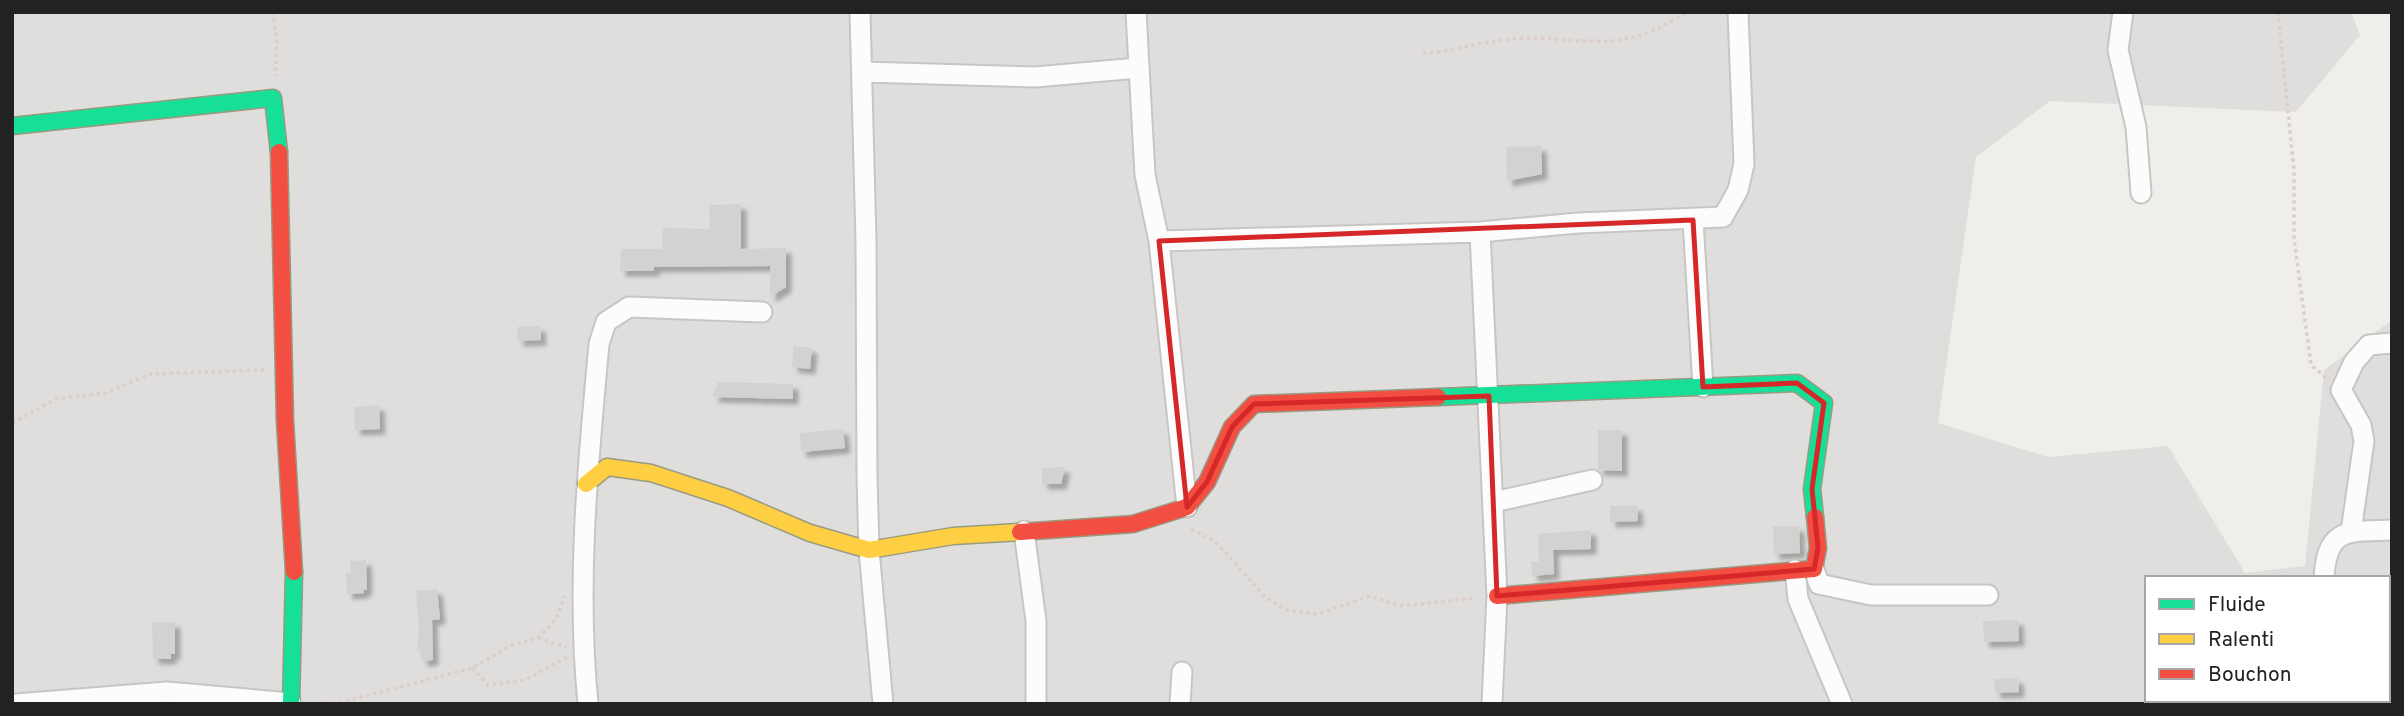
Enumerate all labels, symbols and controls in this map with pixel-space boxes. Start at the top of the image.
legend [2145,576,2390,702]
text: Fluide [2208,592,2266,619]
text: Ralenti [2208,627,2274,654]
text: Bouchon [2208,662,2291,689]

